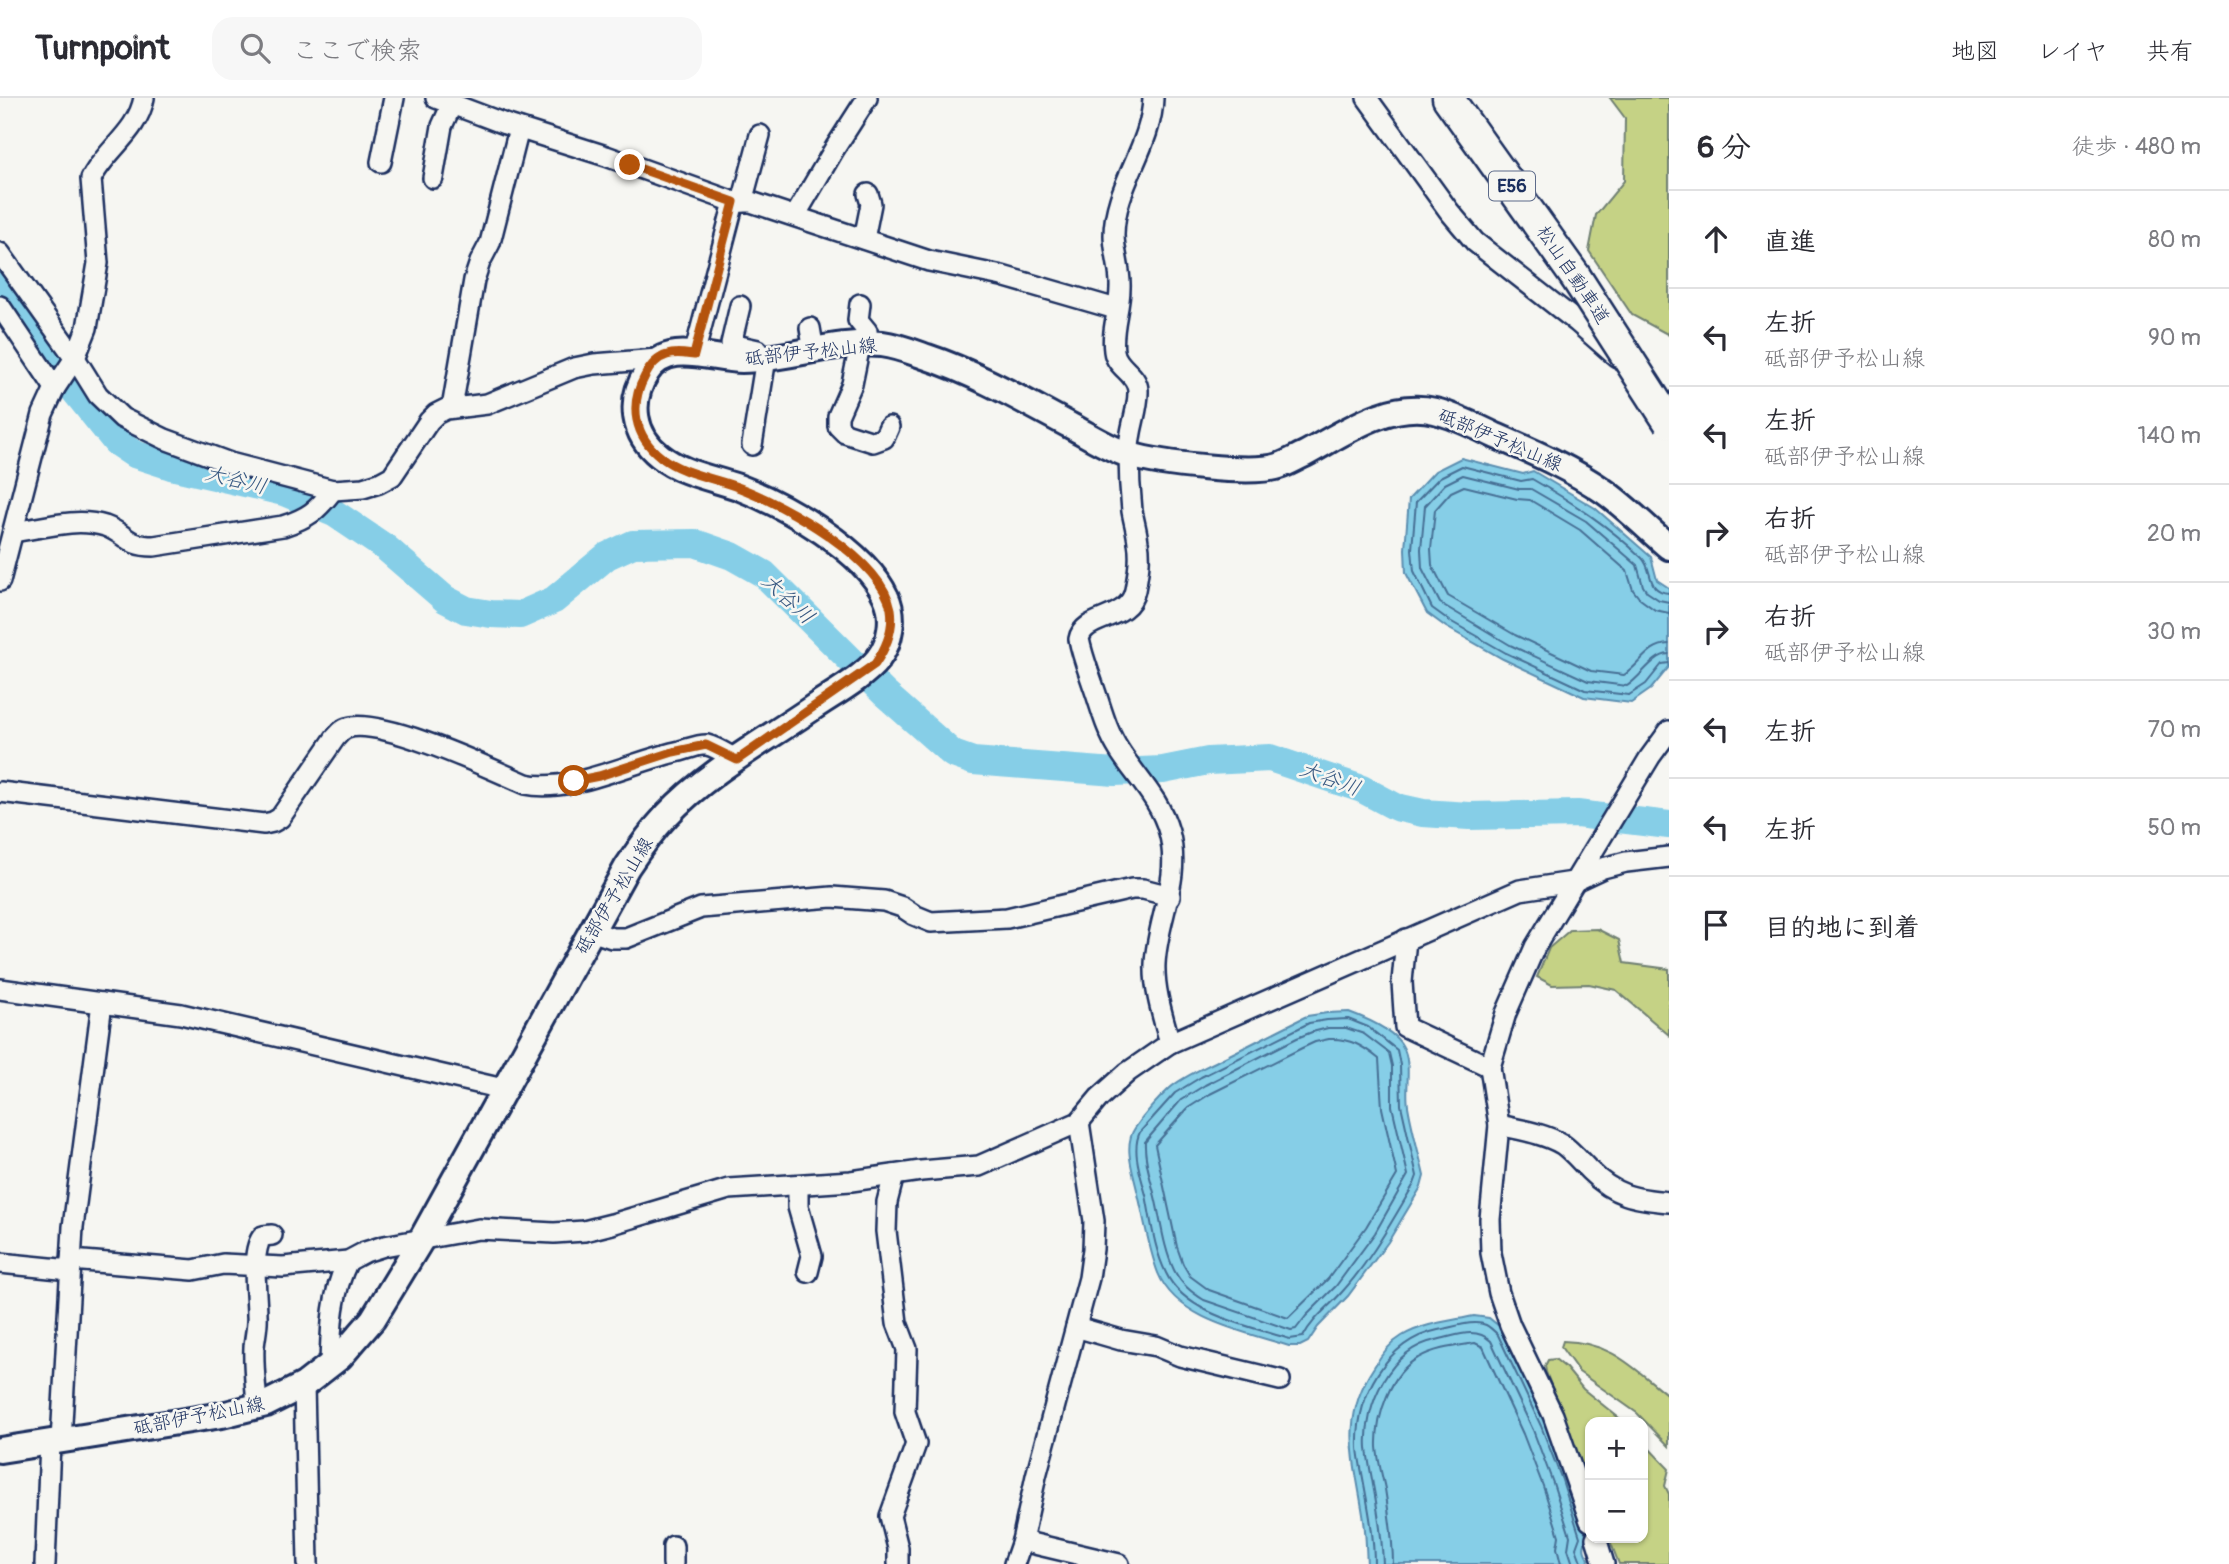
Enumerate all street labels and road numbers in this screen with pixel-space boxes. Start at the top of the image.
road number: E56 [1489,172,1535,200]
street label: 松山自動車道 [1531,221,1615,329]
street label: 砥部伊予松山線 [744,333,878,371]
street label: 砥部伊予松山線 [1434,403,1566,477]
street label: 砥部伊予松山線 [569,833,659,959]
street label: 砥部伊予松山線 [131,1392,267,1440]

